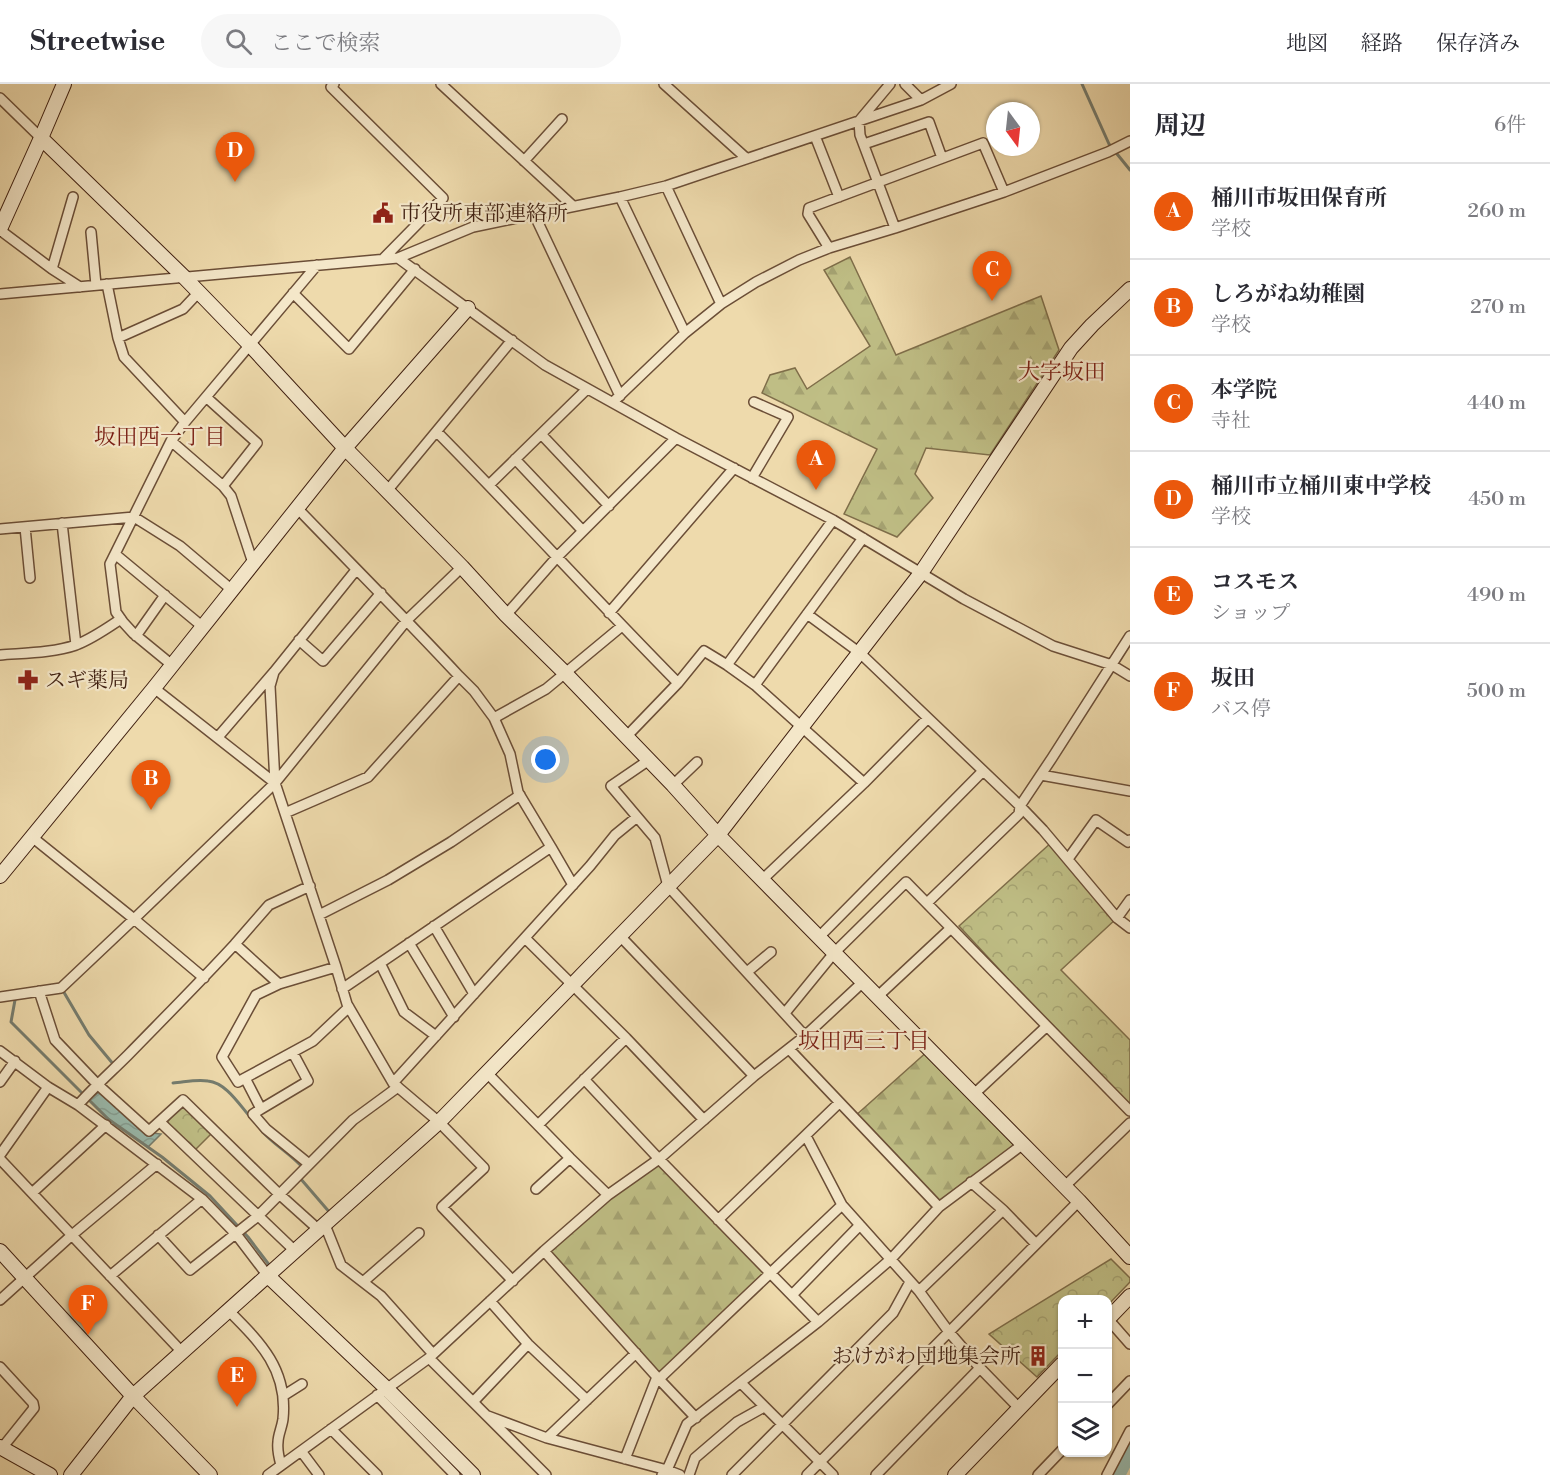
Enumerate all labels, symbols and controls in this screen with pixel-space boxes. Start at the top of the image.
search box [201,14,621,68]
text: Streetwise [30,24,165,59]
icon: search [222,25,255,58]
text: ここで検索 [270,30,380,57]
text: 地図 [1286,31,1328,57]
text: 経路 [1361,31,1403,57]
text: 保存済み [1436,31,1520,57]
north arrow [986,102,1040,156]
text: 周辺 [1154,110,1206,142]
text: 6件 [1494,113,1526,138]
pin: D [216,132,254,182]
text: 桶川市坂田保育所 [1211,185,1387,212]
text: A [1166,199,1181,224]
text: 260 m [1468,199,1526,224]
public building icon: 市役所東部連絡所 [371,201,395,225]
place label: 市役所東部連絡所 [400,201,568,227]
text: 学校 [1211,217,1251,242]
pin: C [972,252,1012,301]
text: しろがね幼稚園 [1211,281,1365,308]
text: B [1166,295,1181,320]
text: 270 m [1470,295,1526,320]
text: 学校 [1211,313,1251,338]
district label: 大字坂田 [1018,359,1106,386]
text: 本学院 [1211,377,1277,404]
text: C [1166,391,1181,416]
text: 440 m [1467,391,1526,416]
text: 寺社 [1211,409,1251,434]
district label: 坂田西一丁目 [94,424,226,451]
pin: A [796,440,836,490]
text: 桶川市立桶川東中学校 [1211,473,1431,500]
text: D [1166,487,1181,512]
text: 450 m [1468,487,1526,512]
text: 学校 [1211,505,1251,530]
text: コスモス [1211,569,1299,596]
text: E [1167,583,1180,608]
text: 490 m [1467,583,1526,608]
text: ショップ [1211,601,1291,626]
text: 坂田 [1211,665,1255,692]
pharmacy icon: スギ薬局 [16,668,40,692]
place label: スギ薬局 [45,668,129,694]
text: F [1166,679,1181,704]
text: 500 m [1467,679,1526,704]
text: バス停 [1211,697,1271,722]
your location [531,745,560,774]
pin: B [132,760,170,810]
district label: 坂田西三丁目 [798,1028,930,1055]
pin: F [68,1286,107,1335]
map controls [1058,1295,1112,1457]
button: + [1058,1295,1112,1349]
place label: おけがわ団地集会所 [832,1344,1021,1370]
building icon: おけがわ団地集会所 [1026,1344,1050,1368]
button: − [1058,1349,1112,1403]
pin: E [218,1358,256,1407]
button: layers [1058,1403,1112,1457]

